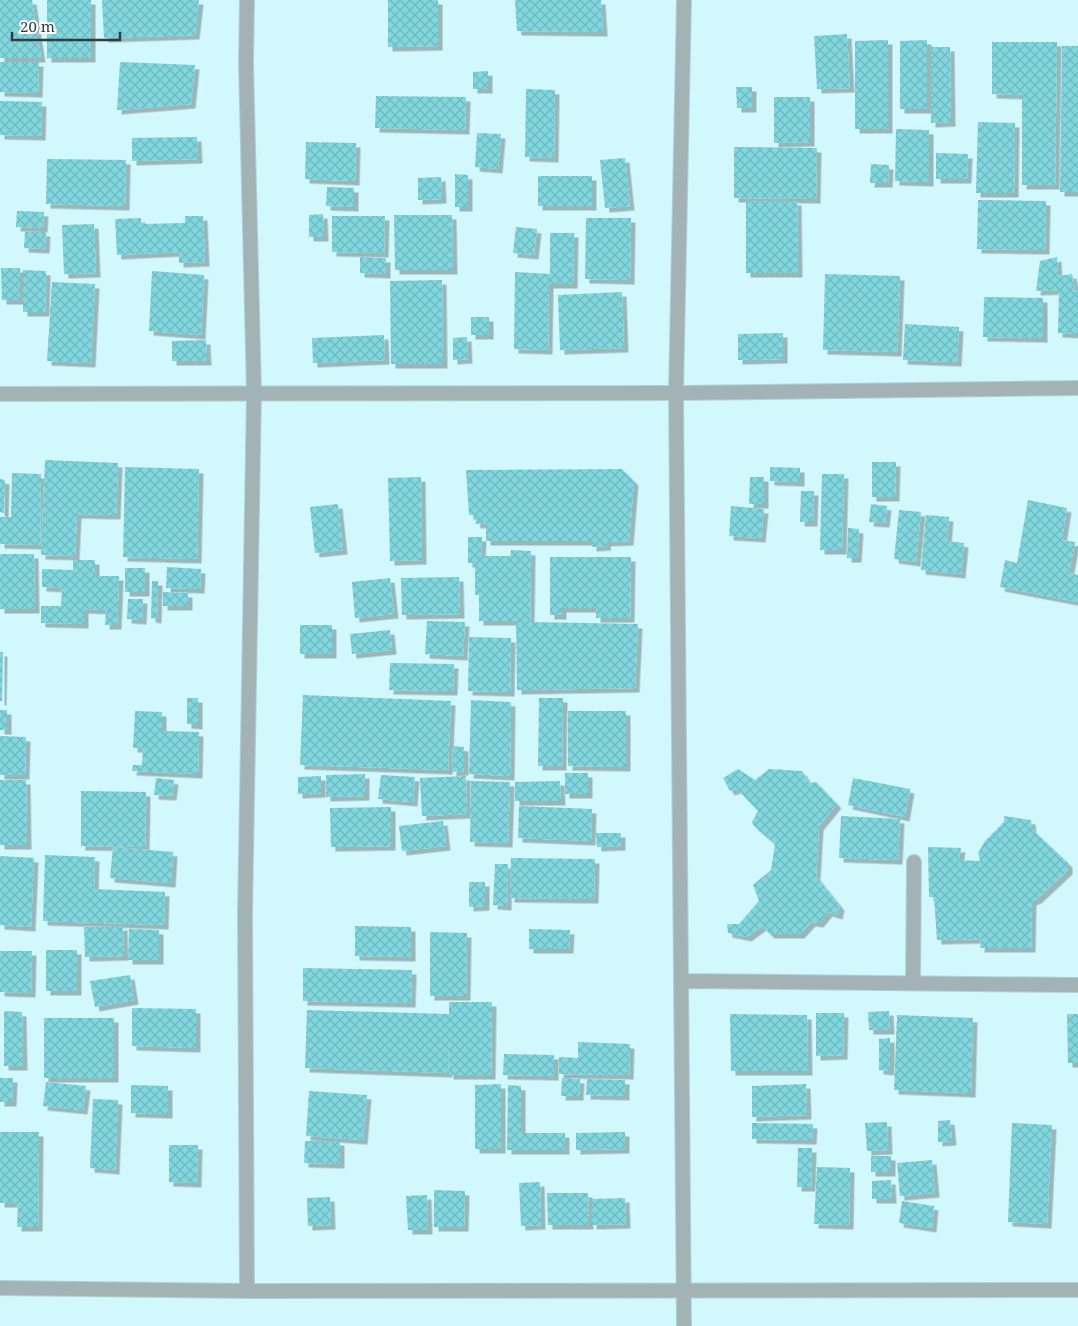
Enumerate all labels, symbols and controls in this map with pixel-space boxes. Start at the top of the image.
scale bar [12,10,120,42]
text: 20 m [20,16,55,36]

